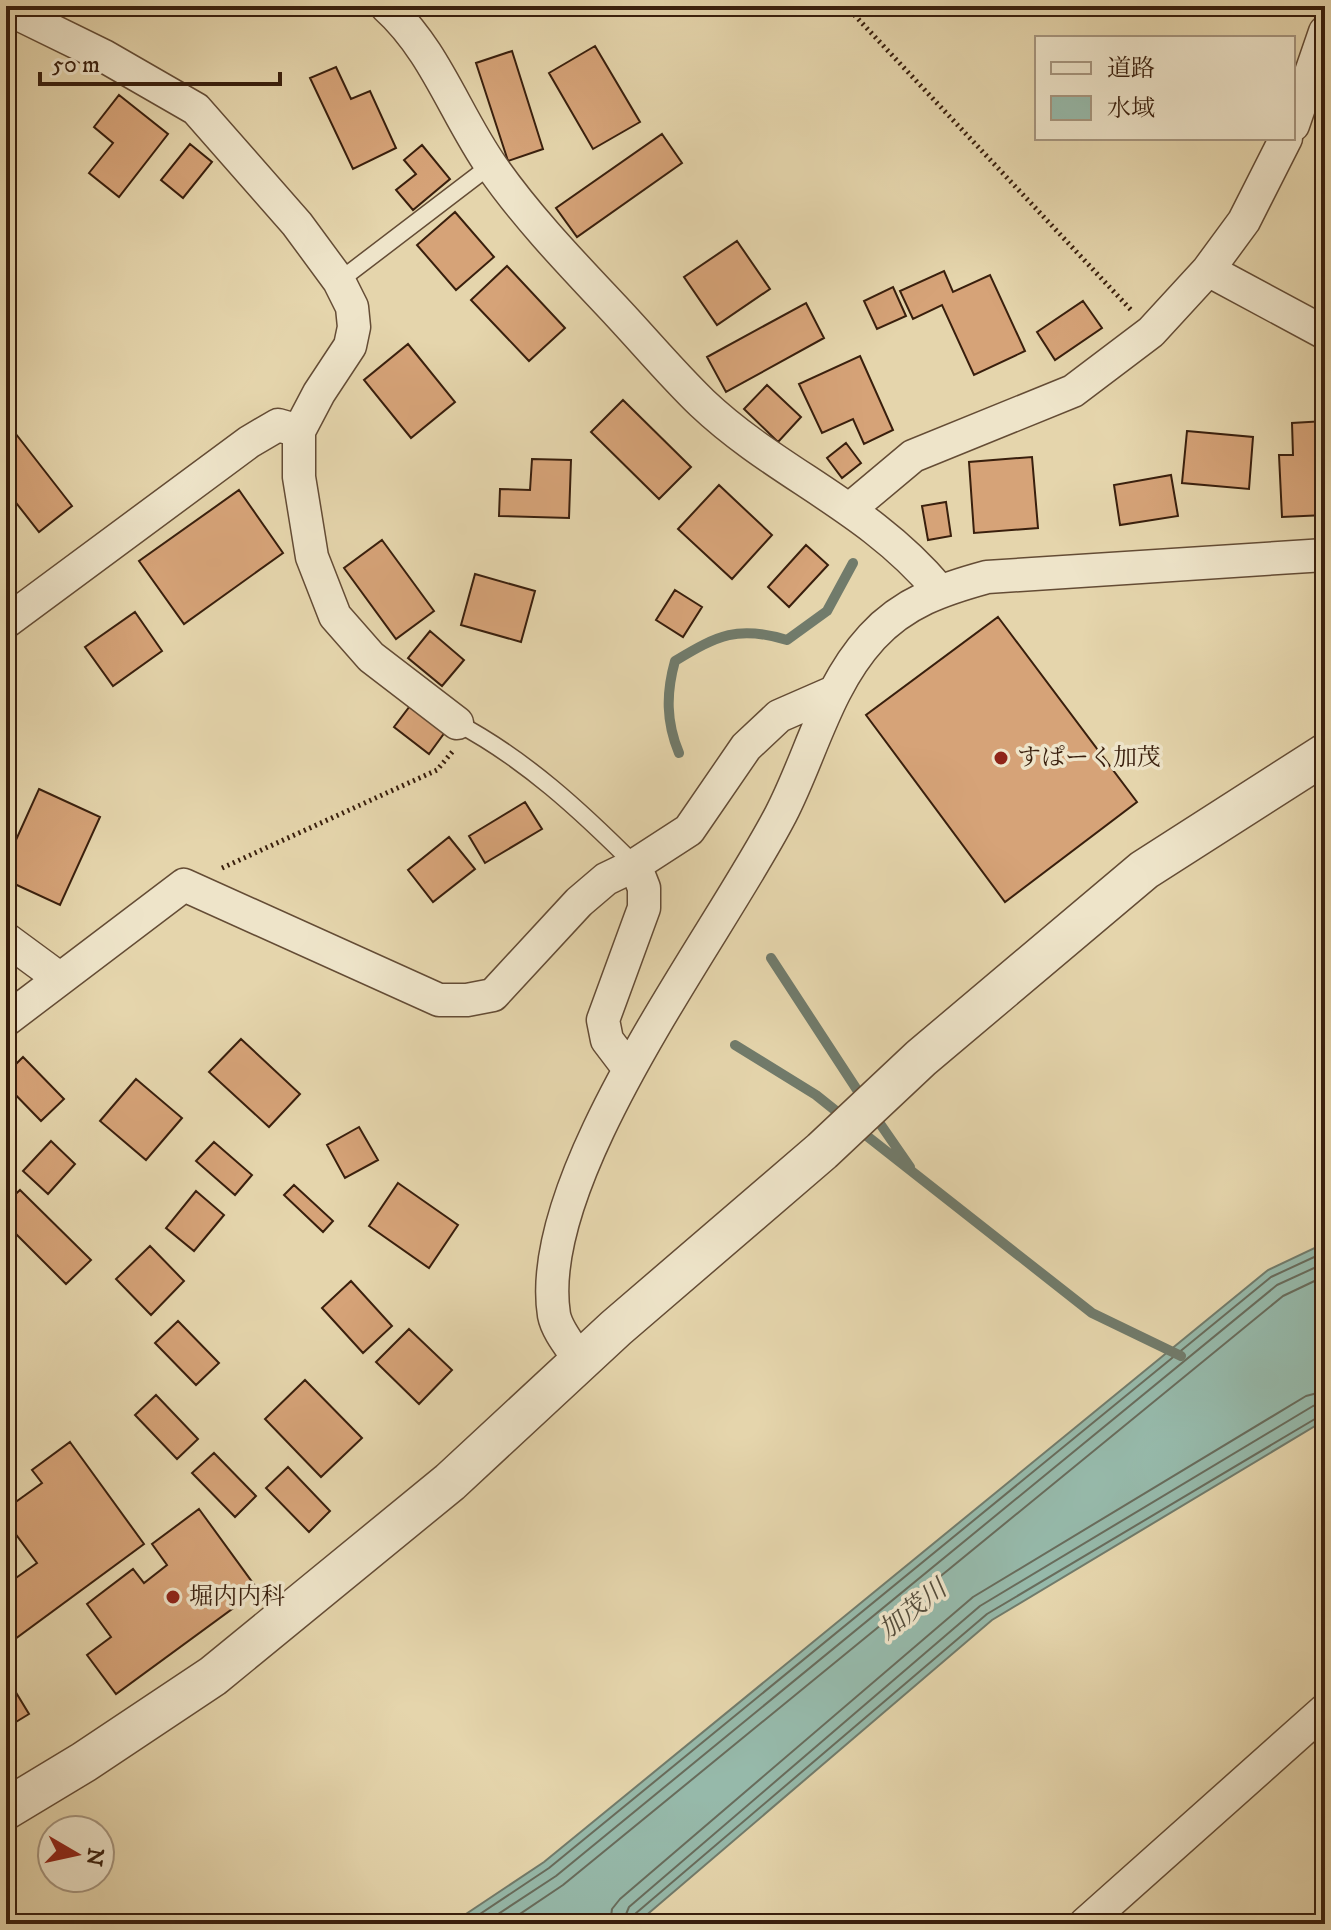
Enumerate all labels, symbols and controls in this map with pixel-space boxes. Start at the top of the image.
scale bar [40,36,280,86]
legend [1035,36,1295,140]
text: 50 m [52,50,100,80]
text: 道路 [1107,54,1155,84]
text: 水域 [1107,94,1155,124]
place label: すぱーく加茂 [1017,743,1161,773]
marker: すぱーく加茂 [992,749,1010,767]
water label: 加茂川 [872,1571,956,1647]
place label: 堀内内科 [189,1582,285,1612]
marker: 堀内内科 [164,1588,182,1606]
north arrow [36,1814,116,1894]
text: N [80,1846,109,1868]

